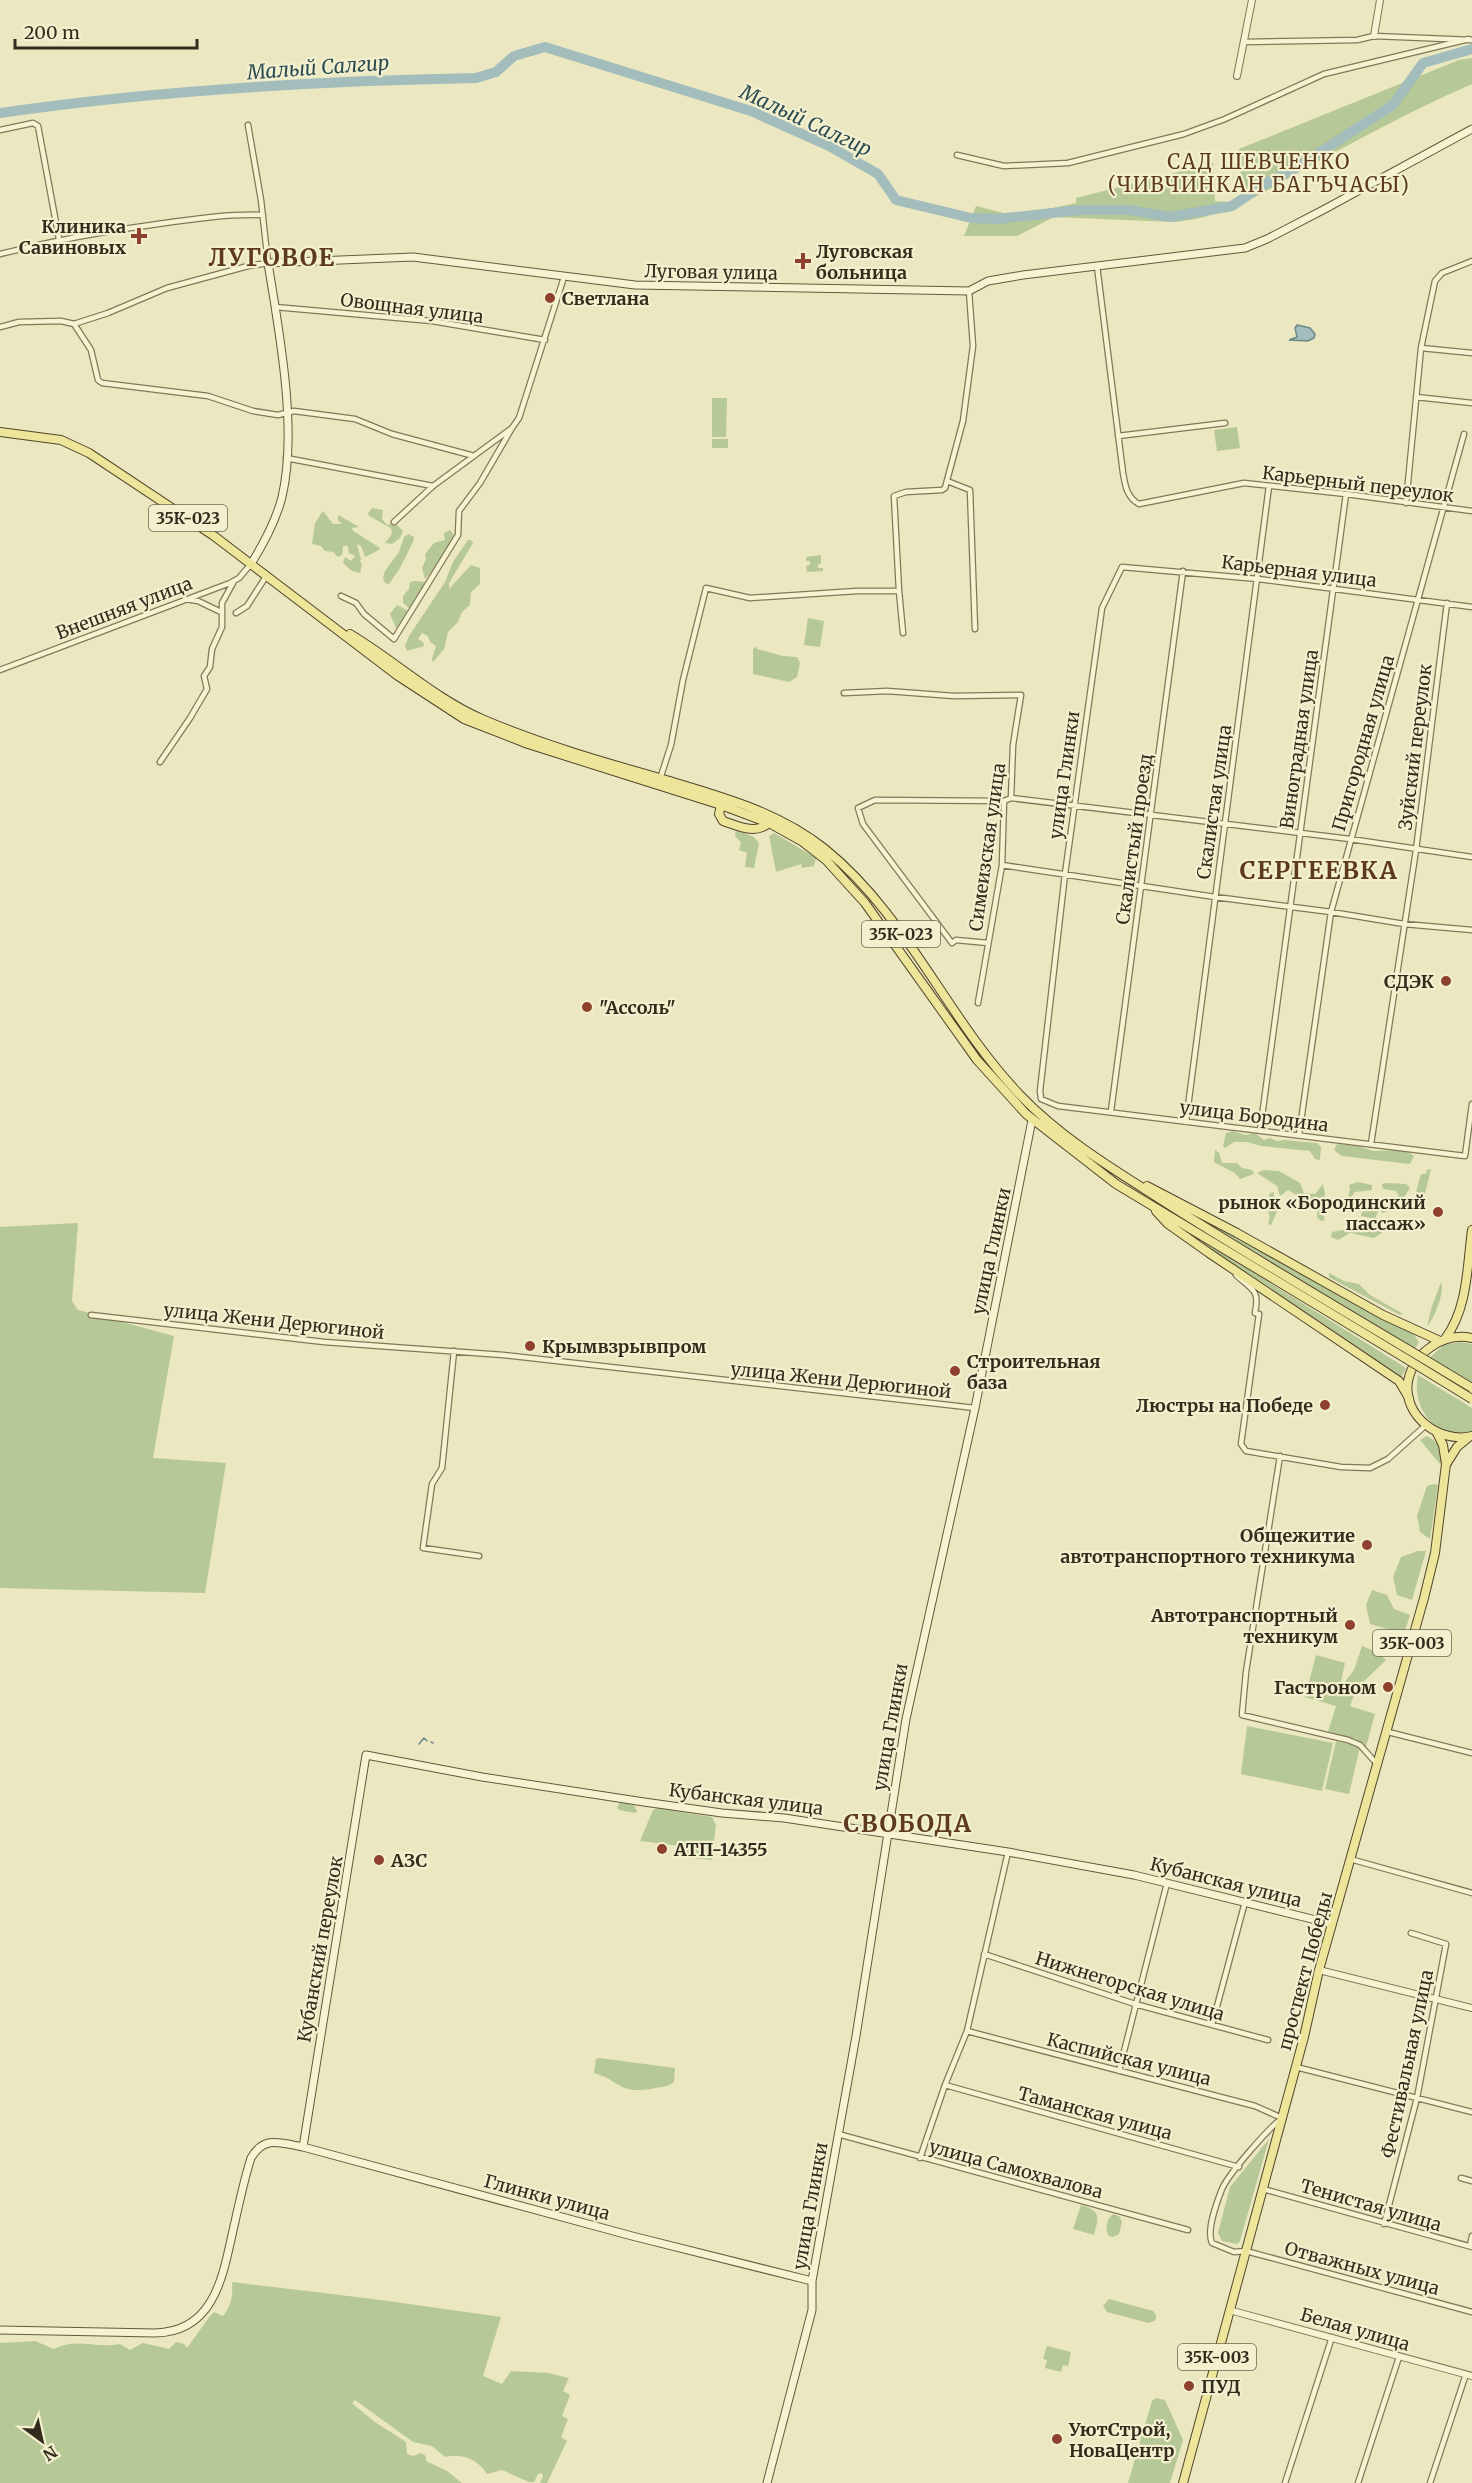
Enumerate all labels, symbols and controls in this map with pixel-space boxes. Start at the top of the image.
scale bar [15,12,196,50]
text: 200 m [24,21,80,44]
water label: Малый Салгир [245,50,390,85]
water label: Малый Салгир [735,78,876,161]
district label: САД ШЕВЧЕНКО (ЧИВЧИНКАН БАГЪЧАСЫ) [1108,149,1410,197]
place label: Клиника Савиновых [19,215,126,259]
marker: Клиника Савиновых [130,227,148,245]
place label: Луговская больница [816,240,913,284]
district label: ЛУГОВОЕ [208,242,336,273]
marker: Луговская больница [794,252,812,270]
street label: Луговая улица [644,259,778,285]
place label: Светлана [562,287,649,310]
street label: Овощная улица [339,288,485,328]
marker: Светлана [543,291,557,305]
street label: Карьерный переулок [1261,461,1456,507]
road number: 35К-023 [149,505,227,531]
street label: Карьерная улица [1220,550,1378,592]
street label: Внешняя улица [53,571,196,645]
street label: Виноградная улица [1275,648,1323,830]
street label: Пригородная улица [1327,652,1399,834]
street label: Зуйский переулок [1393,662,1437,831]
street label: улица Глинки [1044,709,1084,841]
street label: Скалистая улица [1192,723,1236,881]
street label: Скалистый проезд [1111,752,1157,926]
street label: Симеизская улица [964,761,1010,933]
district label: СЕРГЕЕВКА [1240,855,1398,886]
road number: 35К-023 [862,921,940,947]
place label: СДЭК [1384,970,1434,993]
marker: СДЭК [1439,974,1453,988]
place label: "Ассоль" [599,996,676,1019]
marker: "Ассоль" [580,1000,594,1014]
street label: улица Бородина [1178,1095,1330,1137]
street label: улица Глинки [966,1185,1016,1317]
place label: рынок «Бородинский пассаж» [1218,1191,1426,1235]
marker: рынок «Бородинский пассаж» [1431,1205,1445,1219]
street label: улица Жени Дерюгиной [163,1298,385,1344]
place label: Крымвзрывпром [542,1335,706,1358]
marker: Крымвзрывпром [523,1339,537,1353]
place label: Строительная база [967,1350,1101,1394]
street label: улица Жени Дерюгиной [730,1357,952,1403]
marker: Строительная база [948,1364,962,1378]
place label: Люстры на Победе [1136,1394,1313,1417]
marker: Люстры на Победе [1318,1398,1332,1412]
place label: Общежитие автотранспортного техникума [1060,1524,1355,1568]
marker: Общежитие автотранспортного техникума [1360,1538,1374,1552]
place label: Автотранспортный техникум [1150,1604,1338,1648]
marker: Автотранспортный техникум [1343,1618,1357,1632]
road number: 35К-003 [1373,1630,1451,1656]
street label: улица Глинки [867,1661,913,1793]
place label: Гастроном [1274,1676,1376,1699]
marker: Гастроном [1381,1680,1395,1694]
street label: Кубанская улица [668,1778,825,1820]
district label: СВОБОДА [843,1808,973,1839]
place label: АТП-14355 [673,1838,768,1861]
marker: АТП-14355 [655,1842,669,1856]
place label: АЗС [390,1849,427,1872]
street label: Кубанская улица [1148,1852,1304,1912]
street label: Кубанский переулок [292,1853,348,2044]
marker: АЗС [372,1853,386,1867]
street label: проспект Победы [1273,1889,1337,2053]
street label: Нижнегорская улица [1033,1946,1228,2026]
street label: Фестивальная улица [1376,1967,1438,2160]
street label: Каспийская улица [1044,2027,1214,2091]
street label: Таманская улица [1015,2081,1175,2145]
street label: улица Самохвалова [927,2135,1106,2203]
street label: улица Глинки [787,2140,833,2272]
street label: Глинки улица [482,2169,613,2225]
street label: Тенистая улица [1298,2174,1445,2236]
street label: Отважных улица [1282,2236,1442,2300]
street label: Белая улица [1298,2302,1413,2356]
road number: 35К-003 [1178,2344,1256,2370]
place label: ПУД [1201,2375,1241,2398]
marker: ПУД [1182,2379,1196,2393]
north arrow [12,2411,72,2471]
place label: УютСтрой, НоваЦентр [1068,2418,1174,2462]
marker: УютСтрой, НоваЦентр [1050,2432,1064,2446]
text: N [39,2442,61,2466]

